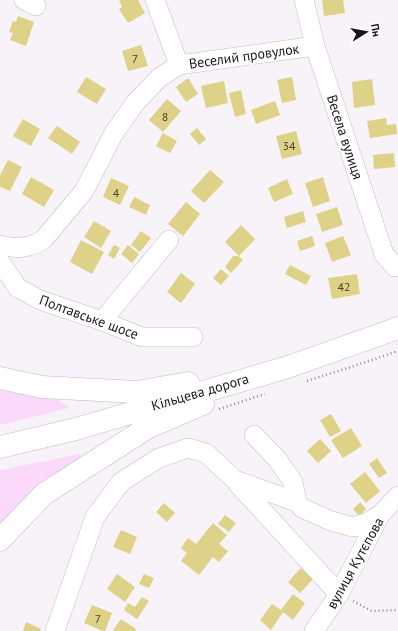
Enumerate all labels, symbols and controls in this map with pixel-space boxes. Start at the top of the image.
north arrow [346,12,386,52]
text: Пн [368,22,384,38]
street label: Веселий провулок [188,39,301,73]
house number: 7 [132,51,138,66]
street label: Весела вулиця [323,92,367,182]
house number: 8 [162,109,168,124]
house number: 34 [282,138,296,153]
house number: 4 [113,185,120,200]
house number: 42 [337,279,351,294]
street label: Полтавське шосе [37,291,141,343]
street label: Кільцева дорога [149,369,251,415]
street label: вулиця Кутєпова [322,514,388,612]
house number: 7 [95,611,101,626]

